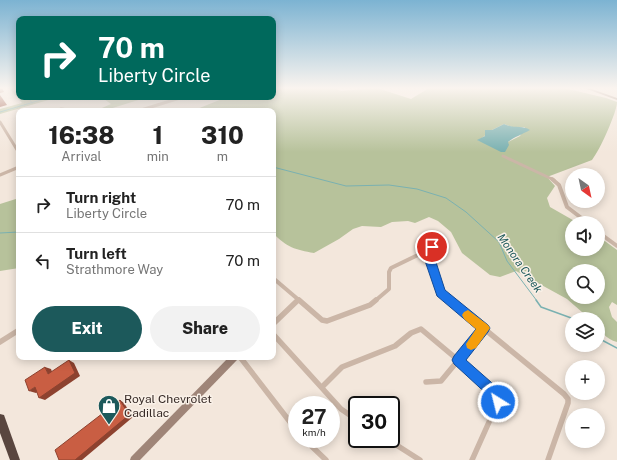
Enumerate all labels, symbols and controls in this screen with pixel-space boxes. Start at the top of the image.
text: 70 m [98,31,165,64]
icon: right [32,32,84,84]
text: Liberty Circle [98,65,210,86]
text: 16:38 [48,121,115,149]
text: 1 [153,121,163,149]
text: 310 [201,121,244,149]
text: Arrival [61,149,101,164]
text: min [147,149,169,164]
text: m [217,149,228,164]
north arrow [565,168,605,208]
map controls [565,168,605,448]
text: Turn right [66,189,136,206]
icon: right [32,194,54,216]
text: 70 m [225,196,260,213]
text: Liberty Circle [66,206,147,221]
button: sound [565,216,605,256]
pin [415,230,449,264]
water label: Monora Creek [495,231,545,295]
icon: arrive [421,236,443,258]
text: Turn left [66,245,127,262]
icon: left [32,250,54,272]
text: 70 m [225,252,260,269]
text: Strathmore Way [66,262,163,277]
button: search [565,264,605,304]
button: Exit [32,306,142,352]
button: Share [150,306,260,352]
button: layers [565,312,605,352]
button: + [565,360,605,400]
position arrow [477,381,519,423]
place label: Royal Chevrolet Cadillac [124,392,212,420]
shop icon: Royal Chevrolet Cadillac [96,393,122,426]
speed limit sign: 30 [348,396,400,448]
text: 27 [301,405,327,429]
button: − [565,408,605,448]
text: km/h [302,426,326,438]

